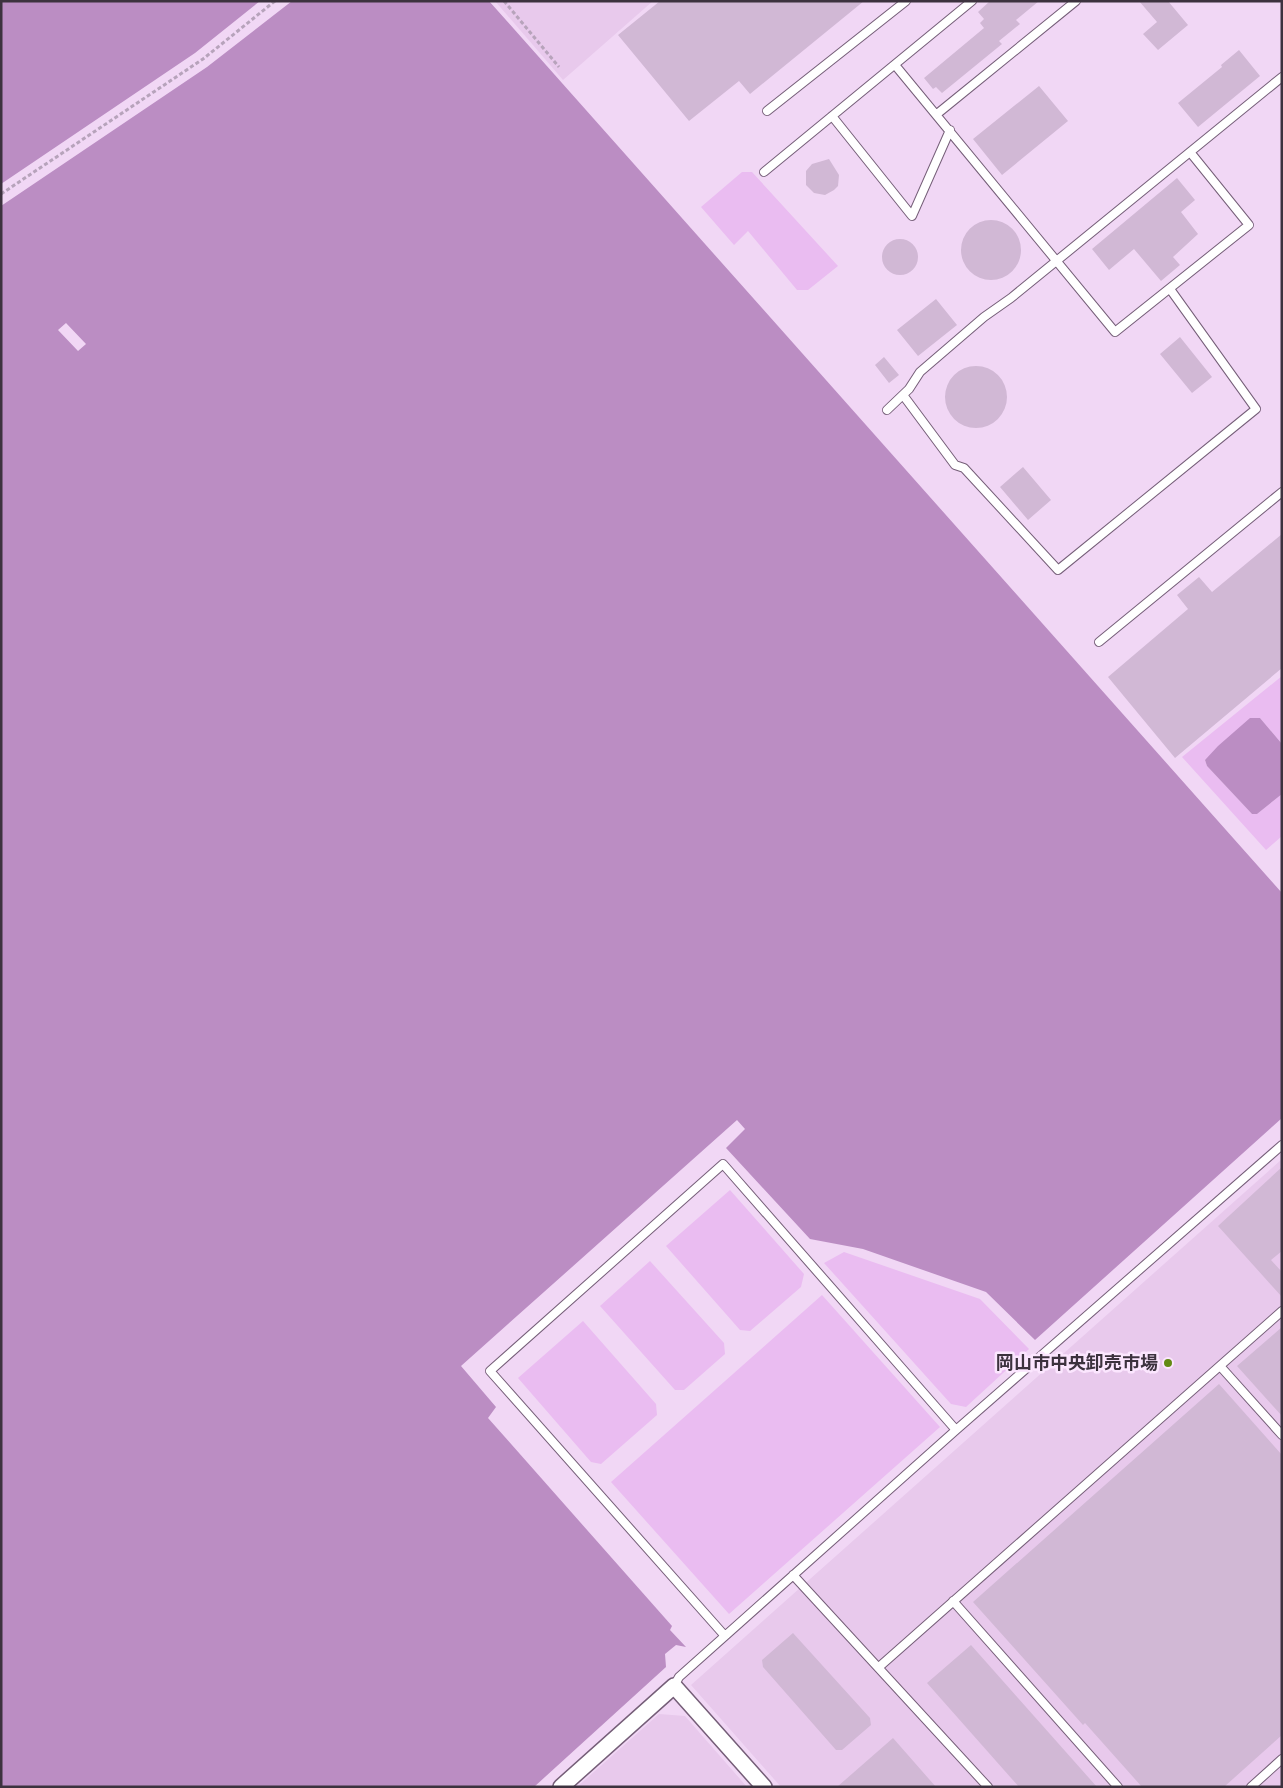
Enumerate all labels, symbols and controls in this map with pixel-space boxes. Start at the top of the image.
place label: 岡山市中央卸売市場 [996,1352,1158,1374]
marker: 岡山市中央卸売市場 [1162,1357,1174,1369]

